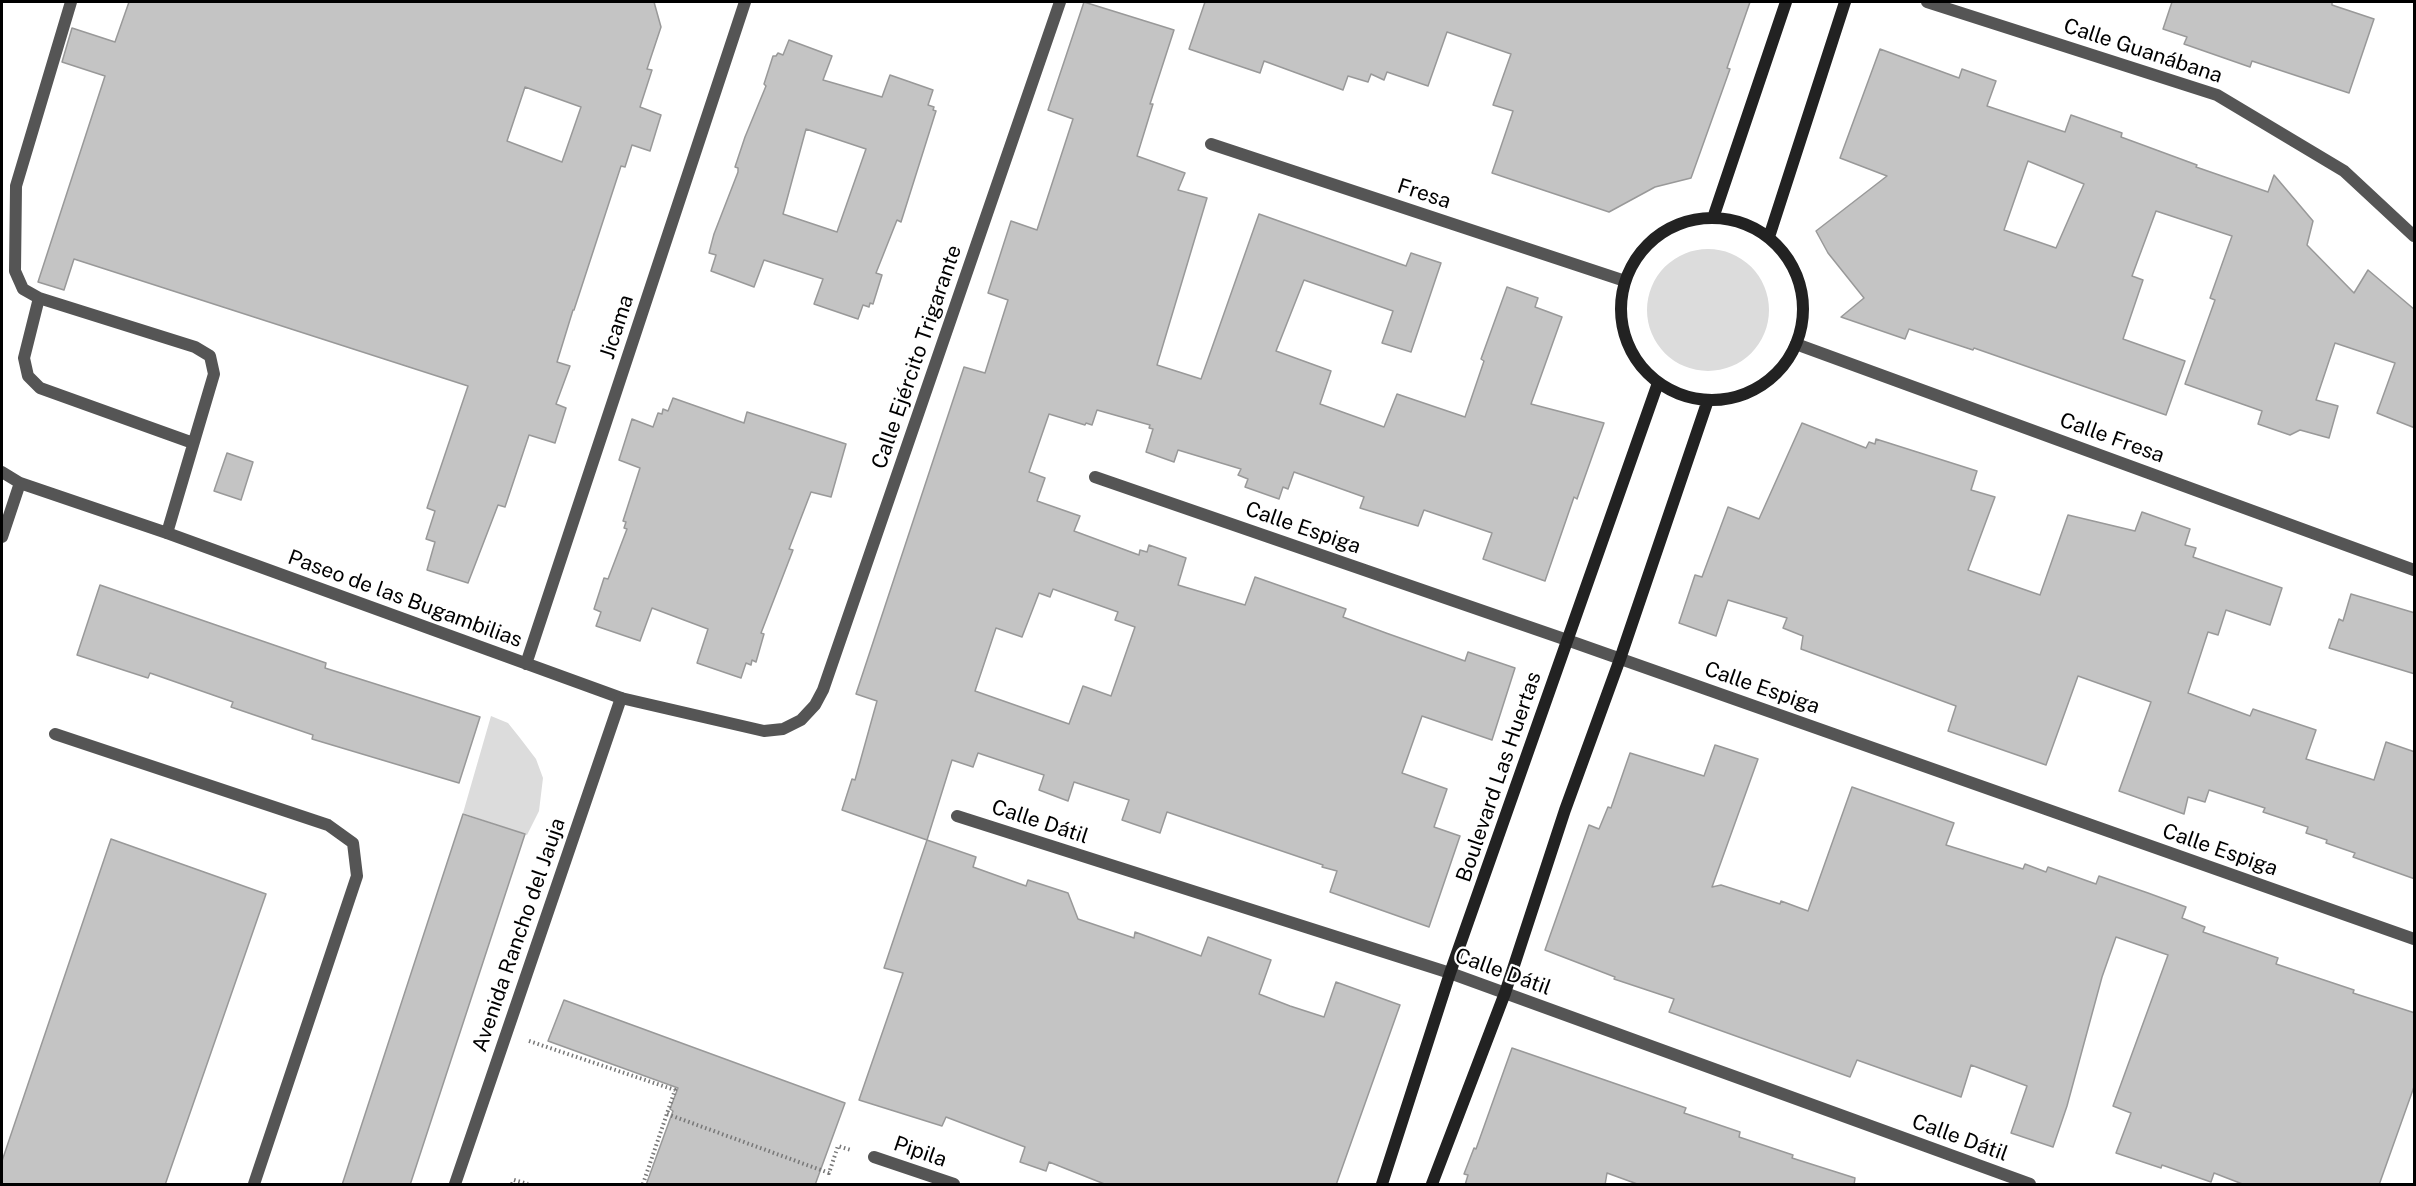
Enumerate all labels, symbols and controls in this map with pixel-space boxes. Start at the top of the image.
street label: Calle Guanábana [2060,13,2226,89]
street label: Fresa [1394,174,1454,214]
street label: Calle Ejército Trigarante [867,242,967,472]
street label: Jicama [595,292,639,362]
street label: Calle Fresa [2056,407,2168,469]
street label: Calle Espiga [1242,497,1364,559]
street label: Paseo de las Bugambilias [284,545,526,653]
street label: Calle Espiga [1701,657,1823,719]
street label: Boulevard Las Huertas [1451,669,1547,885]
street label: Calle Dátil [988,795,1092,849]
street label: Avenida Rancho del Jauja [467,815,571,1055]
street label: Calle Espiga [2159,819,2281,881]
street label: Calle Dátil [1452,943,1554,1001]
street label: Calle Dátil [1909,1109,2011,1167]
street label: Pipila [890,1131,950,1173]

